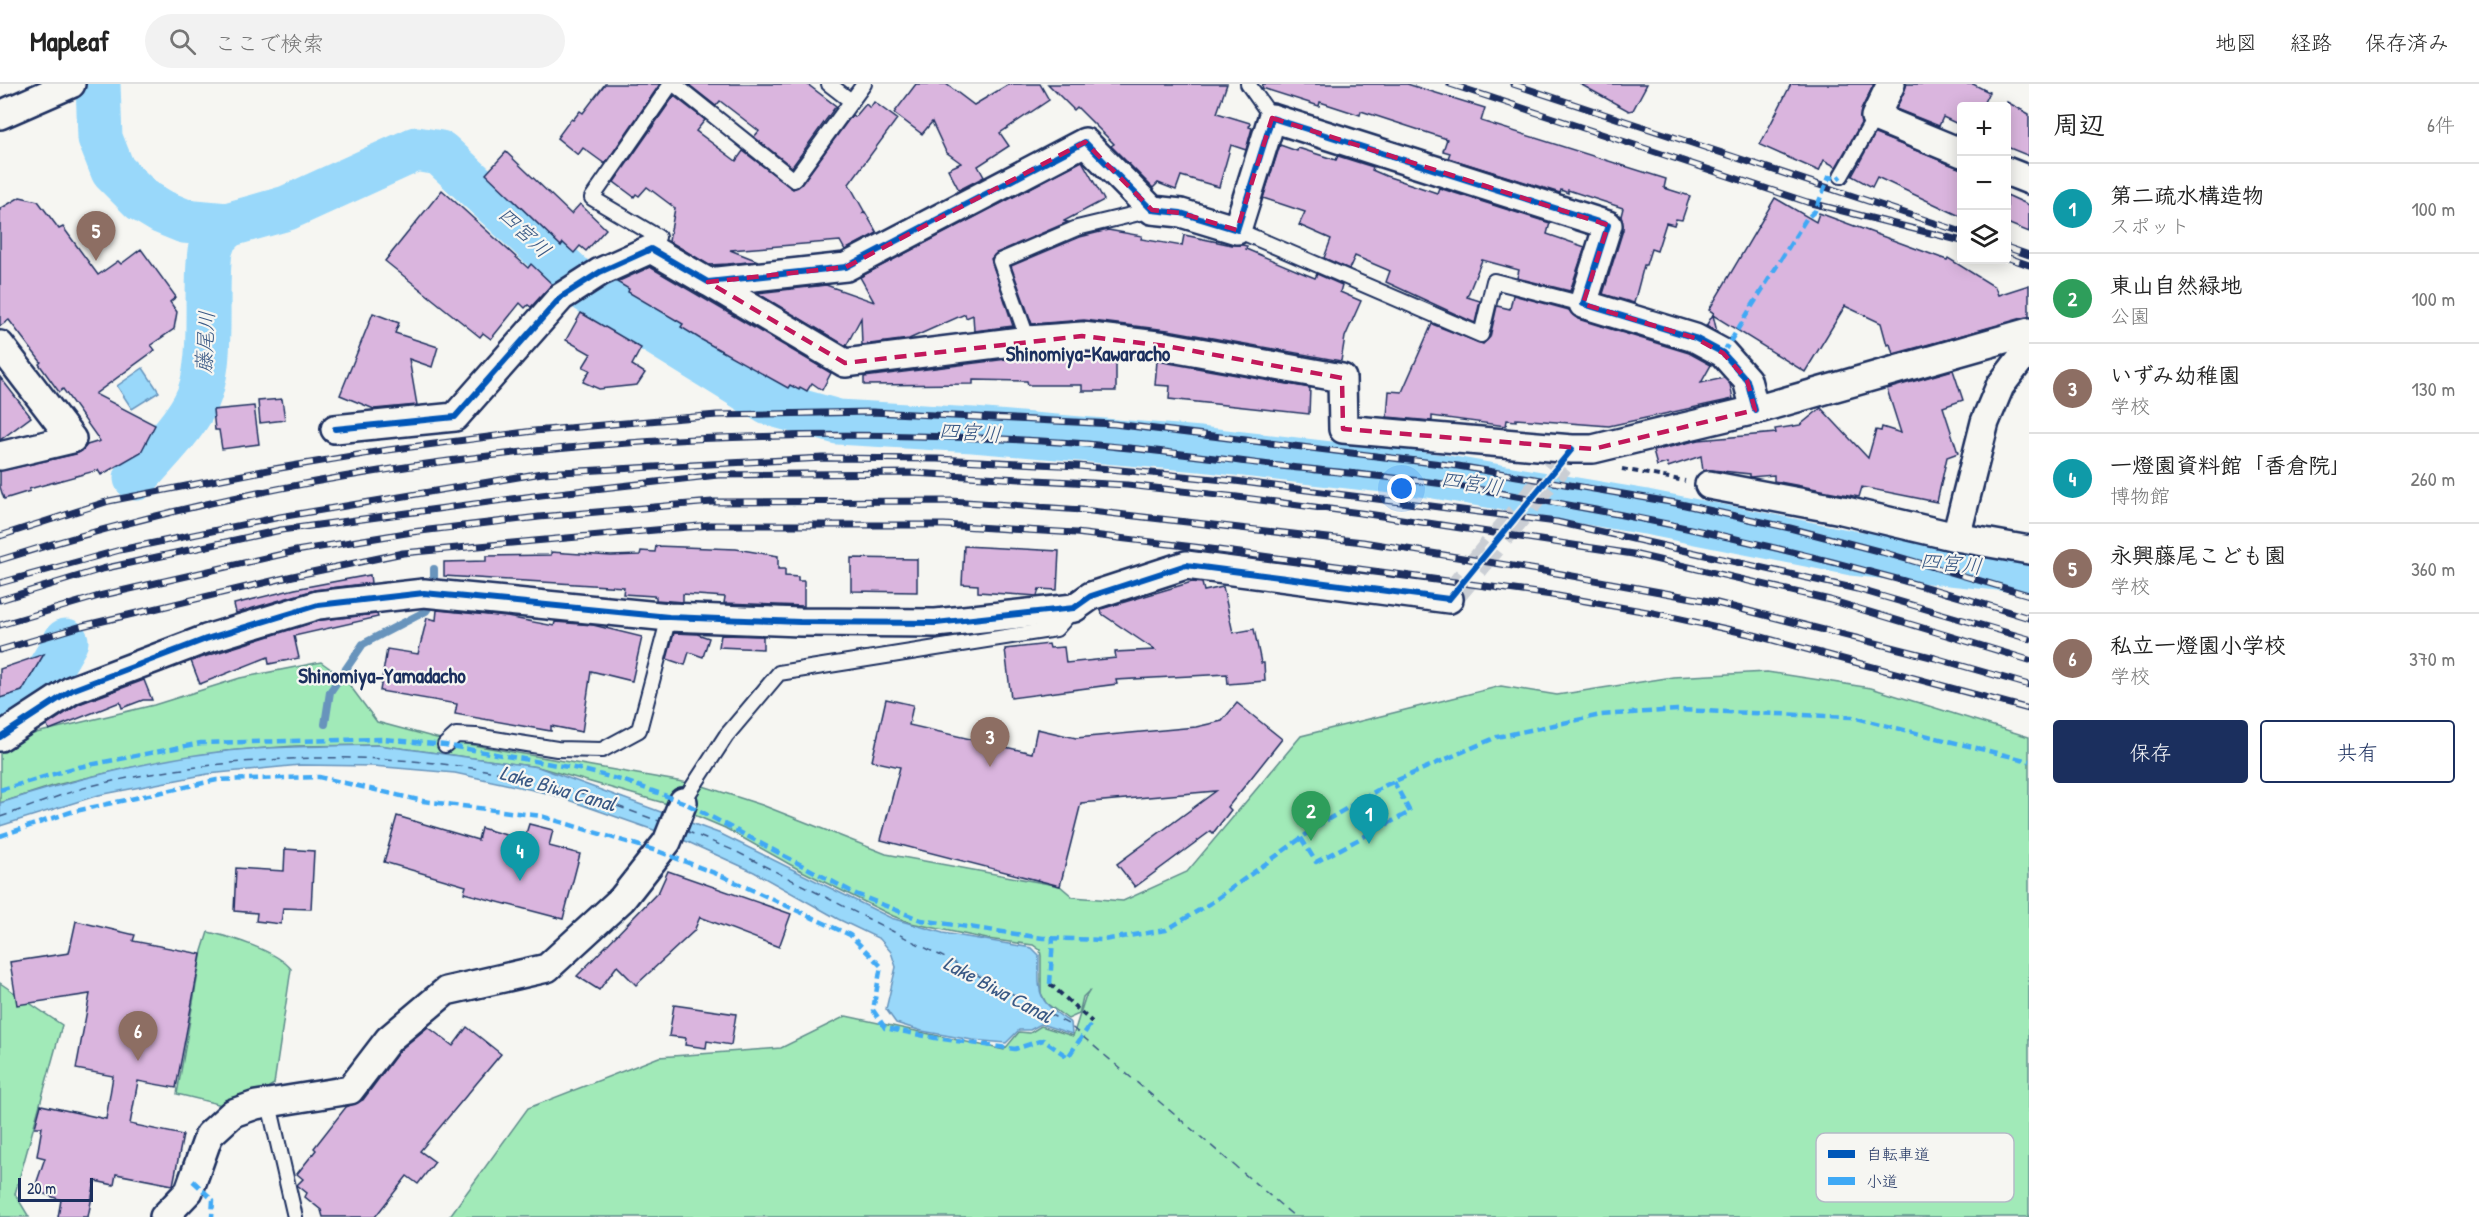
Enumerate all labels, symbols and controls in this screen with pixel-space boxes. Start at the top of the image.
search box [145,14,565,68]
text: Mapleaf [30,22,109,60]
icon: search [166,25,199,58]
text: ここで検索 [214,28,324,58]
text: 地図 [2215,28,2257,57]
text: 経路 [2290,28,2332,57]
text: 保存済み [2365,28,2449,57]
map controls [1957,102,2011,264]
button: + [1957,102,2011,156]
text: 周辺 [2053,107,2105,142]
text: 6件 [2427,111,2455,138]
button: − [1957,156,2011,210]
text: 第二疏水構造物 [2110,180,2264,210]
text: 1 [2069,195,2076,222]
text: 100 m [2412,195,2455,222]
water label: 四宮川 [492,200,558,264]
button: layers [1957,210,2011,264]
pin: 5 [76,212,116,261]
text: スポット [2110,212,2190,239]
text: 東山自然緑地 [2110,270,2242,300]
text: 2 [2068,285,2077,312]
text: 100 m [2412,285,2455,312]
text: 公園 [2110,302,2150,329]
water label: 藤尾川 [189,310,221,374]
district label: Shinomiya-Kawaracho [1006,339,1171,369]
text: いずみ幼稚園 [2110,360,2240,390]
text: 3 [2068,375,2077,402]
text: 130 m [2412,375,2455,402]
text: 学校 [2110,392,2150,419]
water label: 四宮川 [938,415,1002,449]
text: 一燈園資料館「香倉院」 [2110,450,2352,480]
water label: 四宮川 [1439,464,1505,502]
text: 4 [2069,465,2076,492]
text: 260 m [2411,465,2455,492]
your location [1387,474,1416,503]
text: 博物館 [2110,482,2170,509]
text: 永興藤尾こども園 [2110,540,2286,570]
water label: 四宮川 [1918,545,1984,581]
text: 5 [2068,555,2077,582]
text: 360 m [2411,555,2455,582]
text: 学校 [2110,572,2150,599]
text: 私立一燈園小学校 [2110,630,2286,660]
text: 6 [2069,645,2076,672]
text: 370 m [2409,645,2455,672]
district label: Shinomiya-Yamadacho [298,661,466,691]
text: 学校 [2110,662,2150,689]
pin: 3 [970,718,1010,767]
button: 保存 [2053,720,2248,783]
button: 共有 [2260,720,2455,783]
water label: Lake Biwa Canal [497,758,621,819]
pin: 2 [1292,792,1330,841]
pin: 1 [1350,794,1388,844]
pin: 4 [500,832,540,881]
water label: Lake Biwa Canal [939,948,1059,1030]
pin: 6 [118,1012,158,1061]
legend [1816,1133,2014,1202]
text: 自転車道 [1866,1143,1930,1165]
text: 小道 [1866,1170,1898,1192]
scale bar [18,1175,93,1202]
text: 20 m [27,1177,56,1199]

